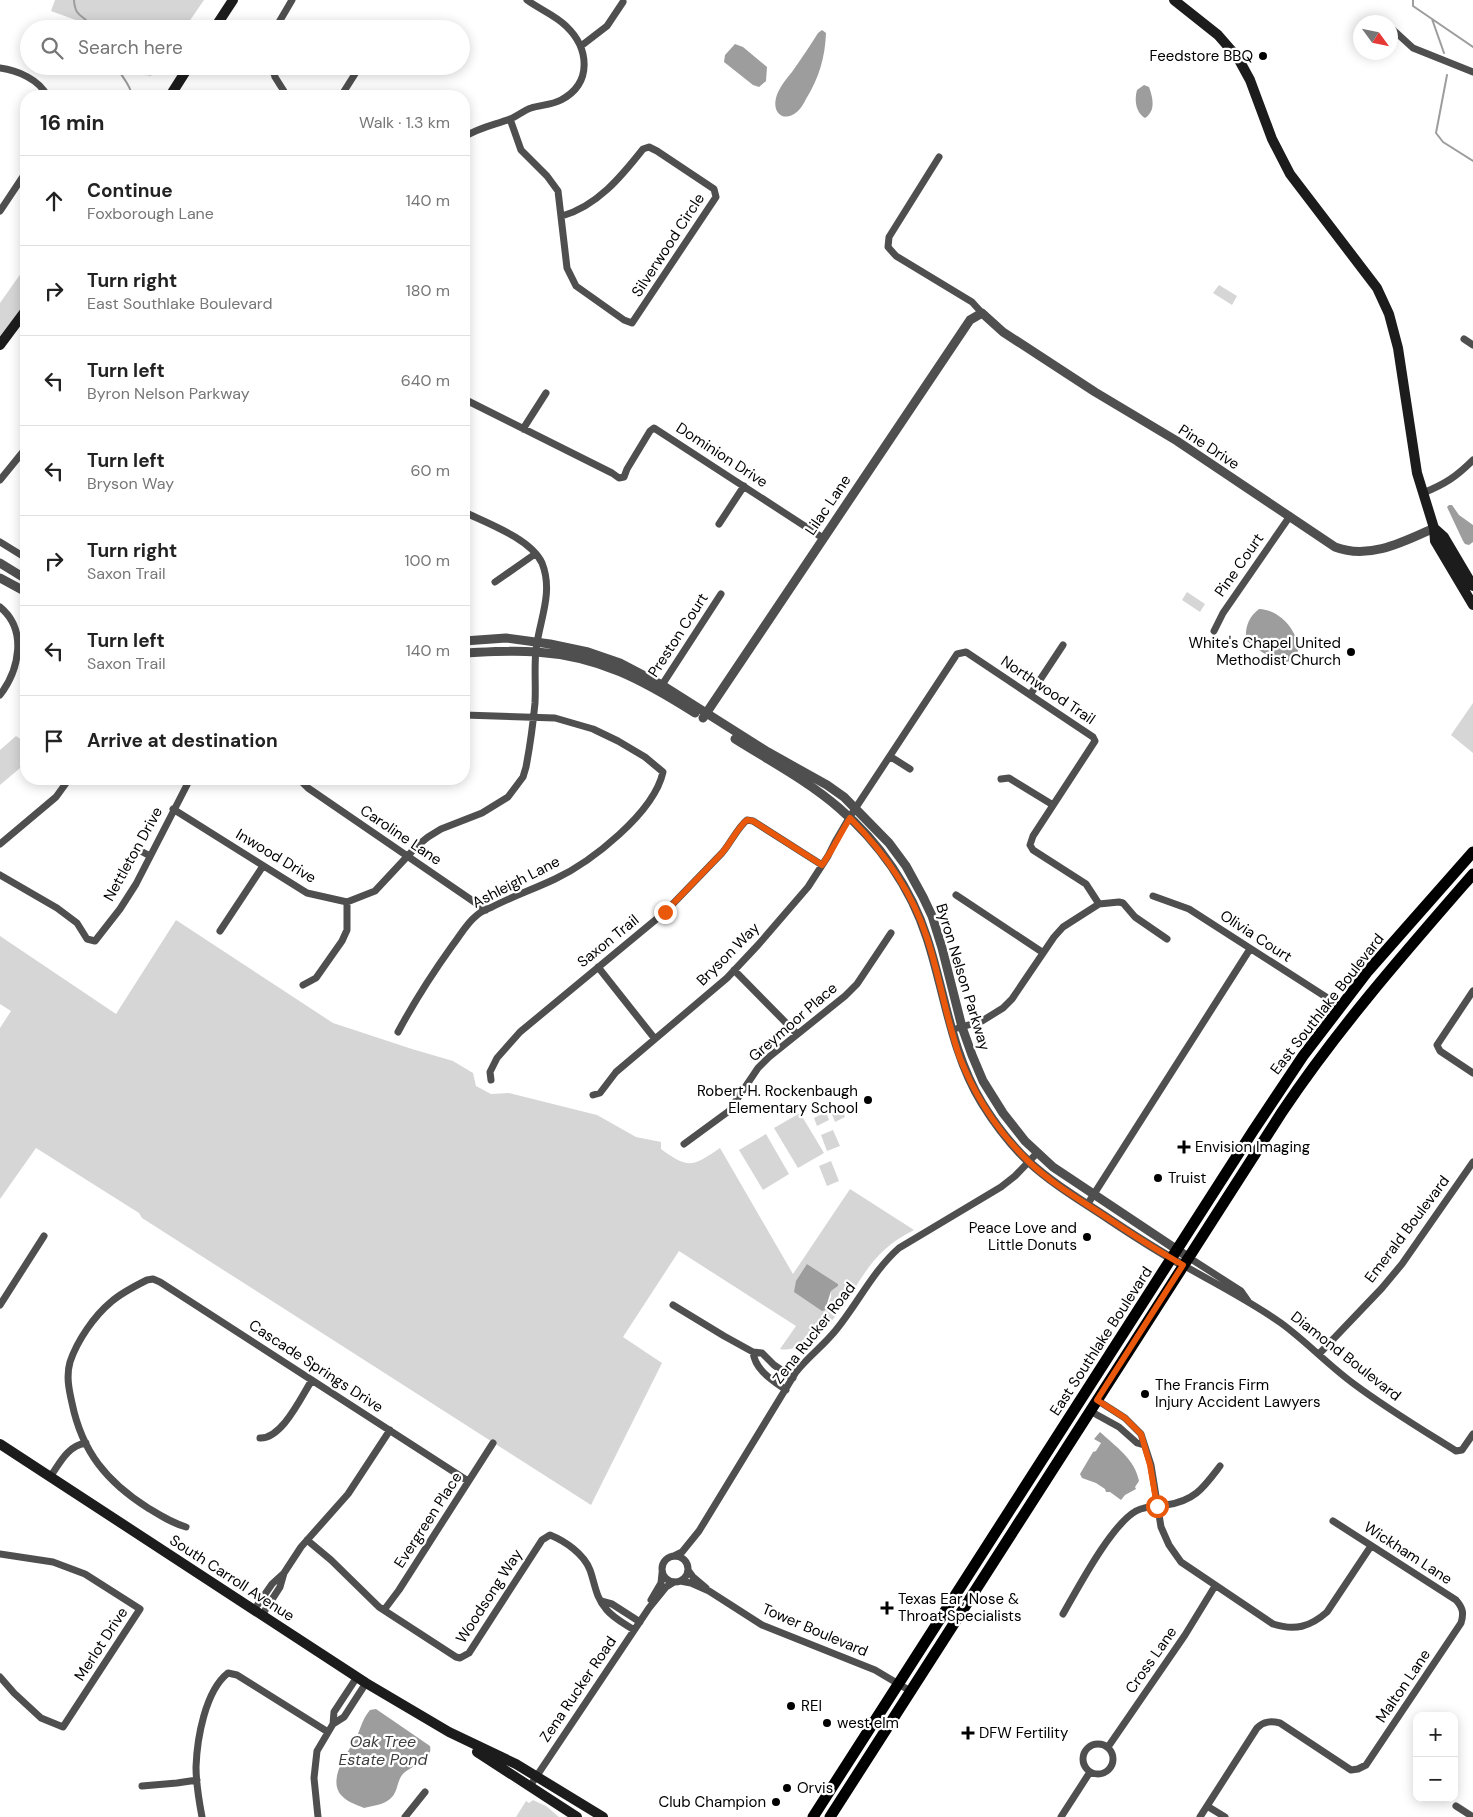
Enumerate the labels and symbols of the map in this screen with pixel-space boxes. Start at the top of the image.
north arrow [1353,15,1398,60]
place label: Feedstore BBQ [1150,46,1253,66]
marker: Feedstore BBQ [1257,50,1269,62]
street label: Silverwood Circle [627,189,709,301]
street label: Dominion Drive [672,418,772,492]
street label: Pine Drive [1175,420,1243,474]
street label: Lilac Lane [800,471,856,539]
street label: Pine Court [1210,529,1268,601]
street label: Preston Court [643,589,713,681]
place label: White's Chapel United Methodist Church [1188,633,1341,670]
marker: White's Chapel United Methodist Church [1345,646,1357,658]
street label: Northwood Trail [997,651,1099,729]
street label: Caroline Lane [356,800,446,870]
street label: Nettleton Drive [99,803,167,905]
street label: Inwood Drive [232,824,320,888]
street label: Ashleigh Lane [469,851,563,913]
route end [654,901,677,924]
street label: Byron Nelson Parkway [931,901,995,1053]
street label: Olivia Court [1216,905,1296,967]
street label: Saxon Trail [573,910,643,972]
street label: Bryson Way [692,918,764,990]
street label: East Southlake Boulevard [1266,929,1388,1079]
street label: Greymoor Place [744,978,842,1066]
place label: Robert H. Rockenbaugh Elementary School [697,1081,858,1118]
marker: Robert H. Rockenbaugh Elementary School [862,1094,874,1106]
place label: Envision Imaging [1195,1137,1310,1157]
marker: Envision Imaging [1177,1140,1191,1154]
place label: Truist [1168,1168,1207,1188]
street label: Emerald Boulevard [1360,1171,1454,1287]
marker: Truist [1152,1172,1164,1184]
place label: Peace Love and Little Donuts [969,1218,1077,1255]
marker: Peace Love and Little Donuts [1081,1231,1093,1243]
street label: East Southlake Boulevard [1045,1263,1157,1419]
street label: Zena Rucker Road [768,1278,860,1388]
street label: Diamond Boulevard [1287,1307,1405,1405]
street label: Cascade Springs Drive [245,1315,387,1417]
place label: The Francis Firm Injury Accident Lawyers [1155,1375,1321,1412]
marker: The Francis Firm Injury Accident Lawyers [1139,1388,1151,1400]
street label: Evergreen Place [390,1468,466,1572]
route start [1146,1495,1169,1518]
street label: Wickham Lane [1360,1517,1456,1589]
street label: South Carroll Avenue [166,1530,298,1626]
street label: Woodsong Way [451,1545,527,1647]
place label: Texas Ear, Nose & Throat Specialists [898,1589,1022,1626]
street label: Tower Boulevard [759,1599,871,1661]
marker: Texas Ear, Nose & Throat Specialists [880,1601,894,1615]
street label: Merlot Drive [70,1603,132,1685]
street label: Cross Lane [1121,1623,1181,1697]
street label: Zena Rucker Road [535,1632,621,1746]
street label: Malton Lane [1371,1645,1435,1727]
place label: REI [801,1696,822,1716]
marker: REI [785,1700,797,1712]
place label: west elm [837,1713,899,1733]
marker: west elm [821,1717,833,1729]
place label: DFW Fertility [979,1723,1069,1743]
marker: DFW Fertility [961,1726,975,1740]
water label: Oak Tree Estate Pond [339,1731,428,1770]
place label: Orvis [797,1778,833,1798]
marker: Orvis [781,1782,793,1794]
place label: Club Champion [659,1792,766,1812]
marker: Club Champion [770,1796,782,1808]

